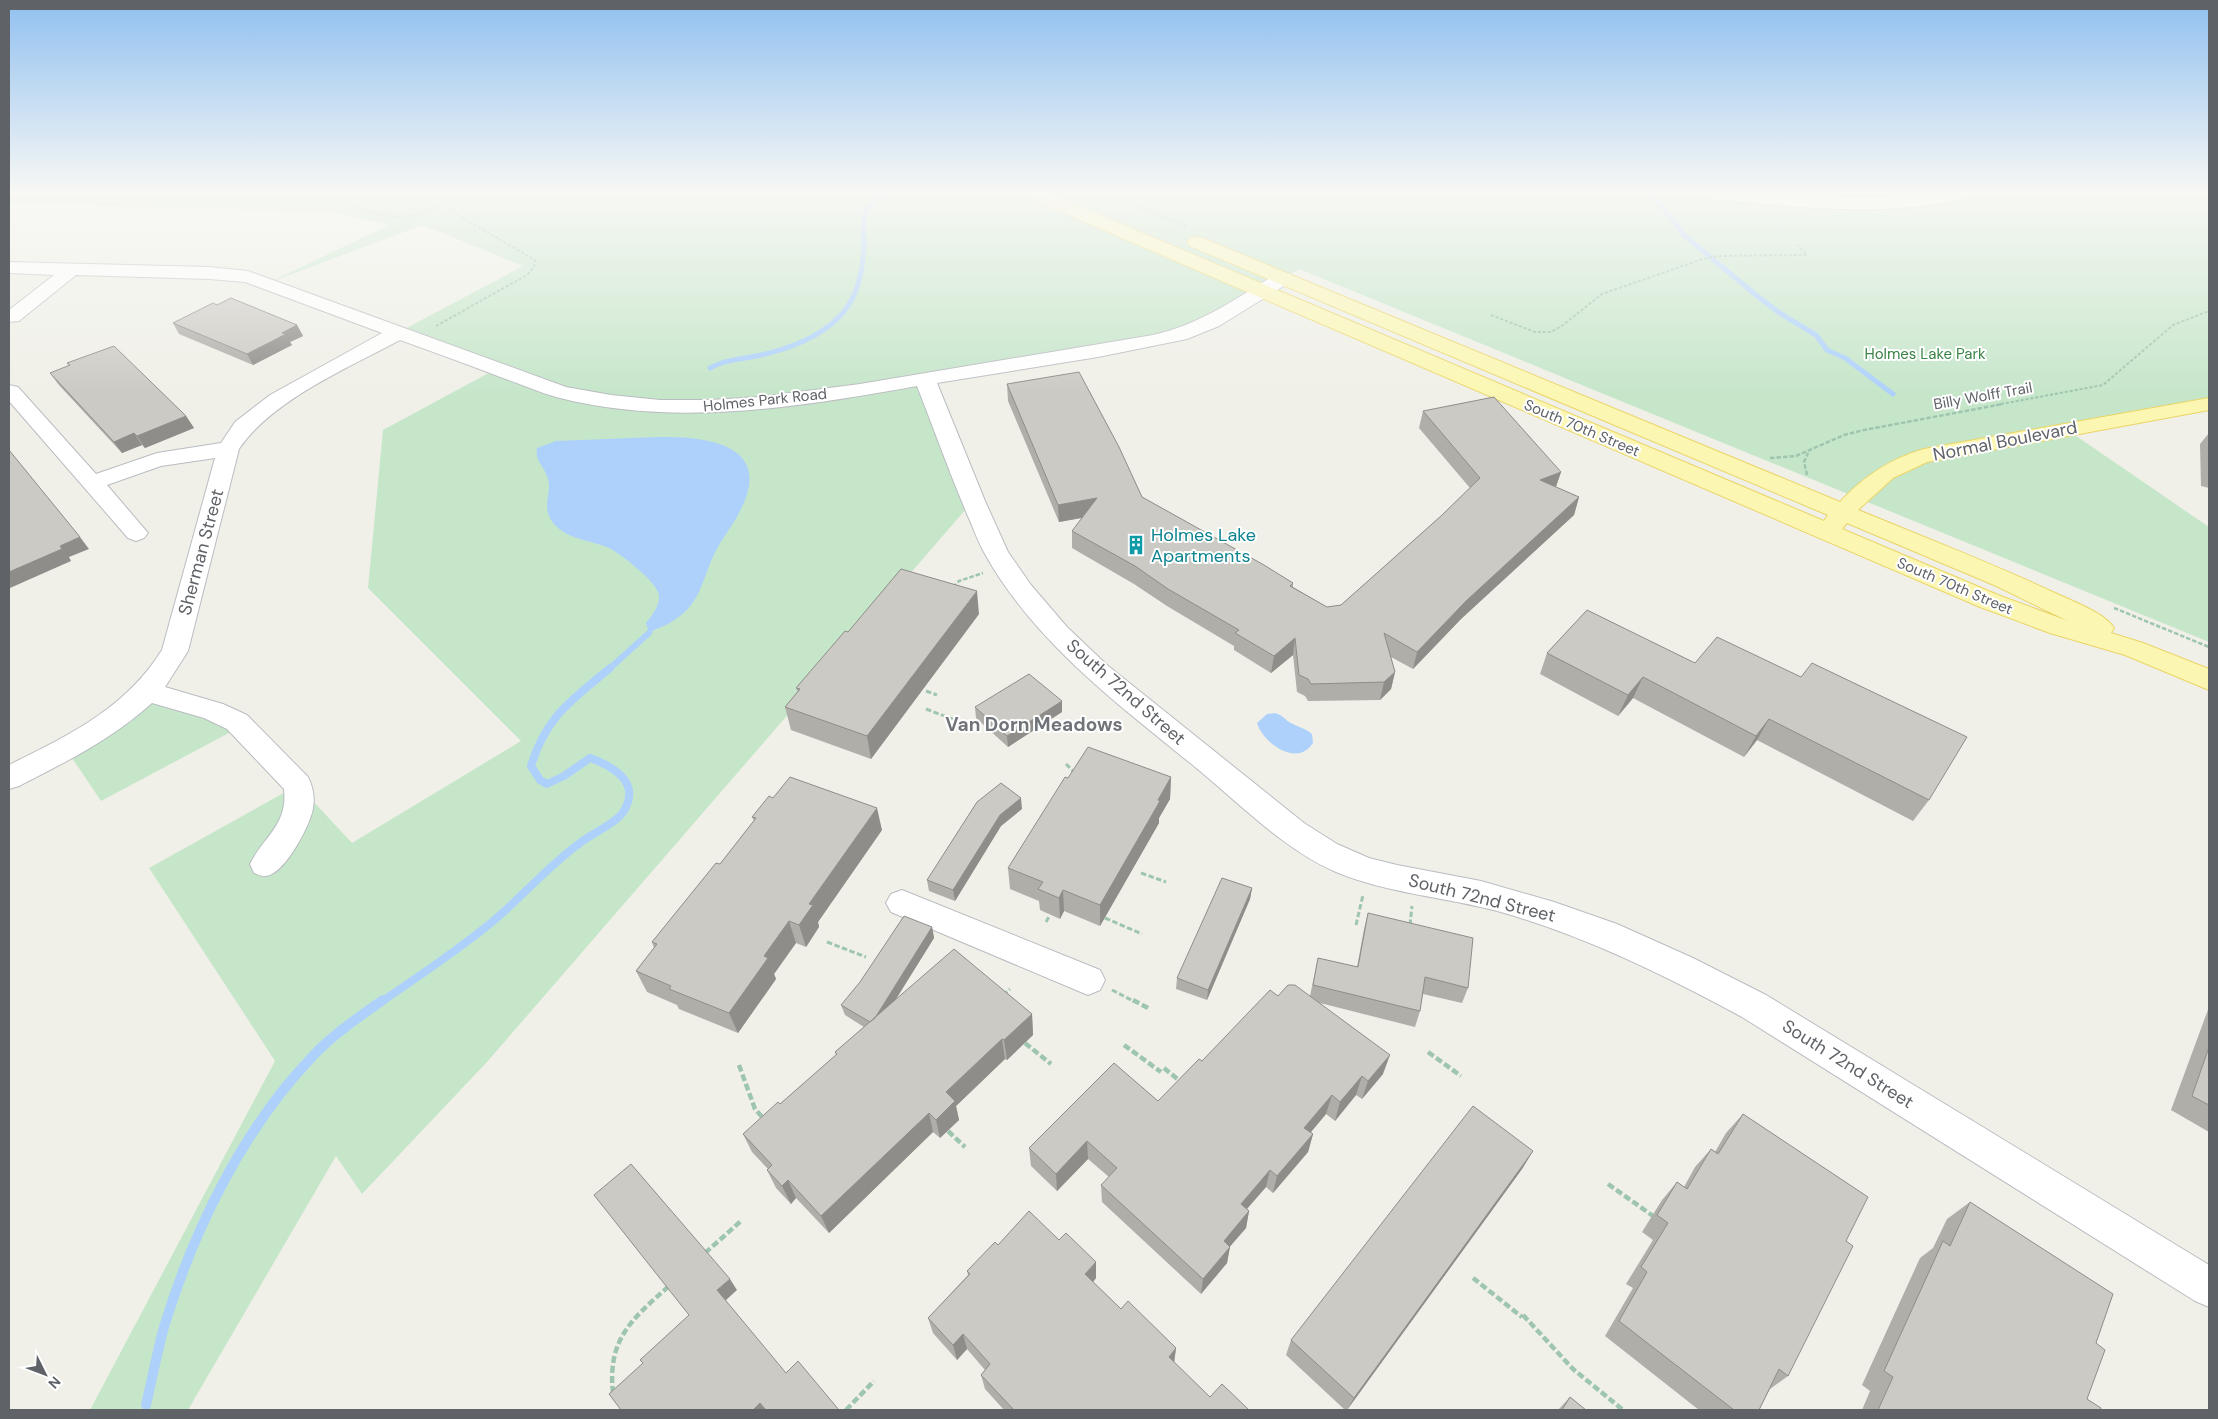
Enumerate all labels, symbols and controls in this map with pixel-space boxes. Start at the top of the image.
park label: Holmes Lake Park [1864,344,1986,364]
street label: Billy Wolff Trail [1932,377,2034,415]
street label: Holmes Park Road [702,384,828,416]
street label: South 70th Street [1521,395,1643,461]
street label: Normal Boulevard [1931,415,2079,467]
street label: Sherman Street [173,486,229,618]
place label: Holmes Lake Apartments [1151,523,1256,568]
building icon: Holmes Lake Apartments [1125,534,1147,556]
street label: South 70th Street [1894,553,2016,619]
street label: South 72nd Street [1061,634,1191,750]
district label: Van Dorn Meadows [945,712,1123,737]
street label: South 72nd Street [1406,868,1558,928]
street label: South 72nd Street [1778,1014,1918,1114]
north arrow [20,1349,70,1399]
text: N [45,1373,65,1393]

